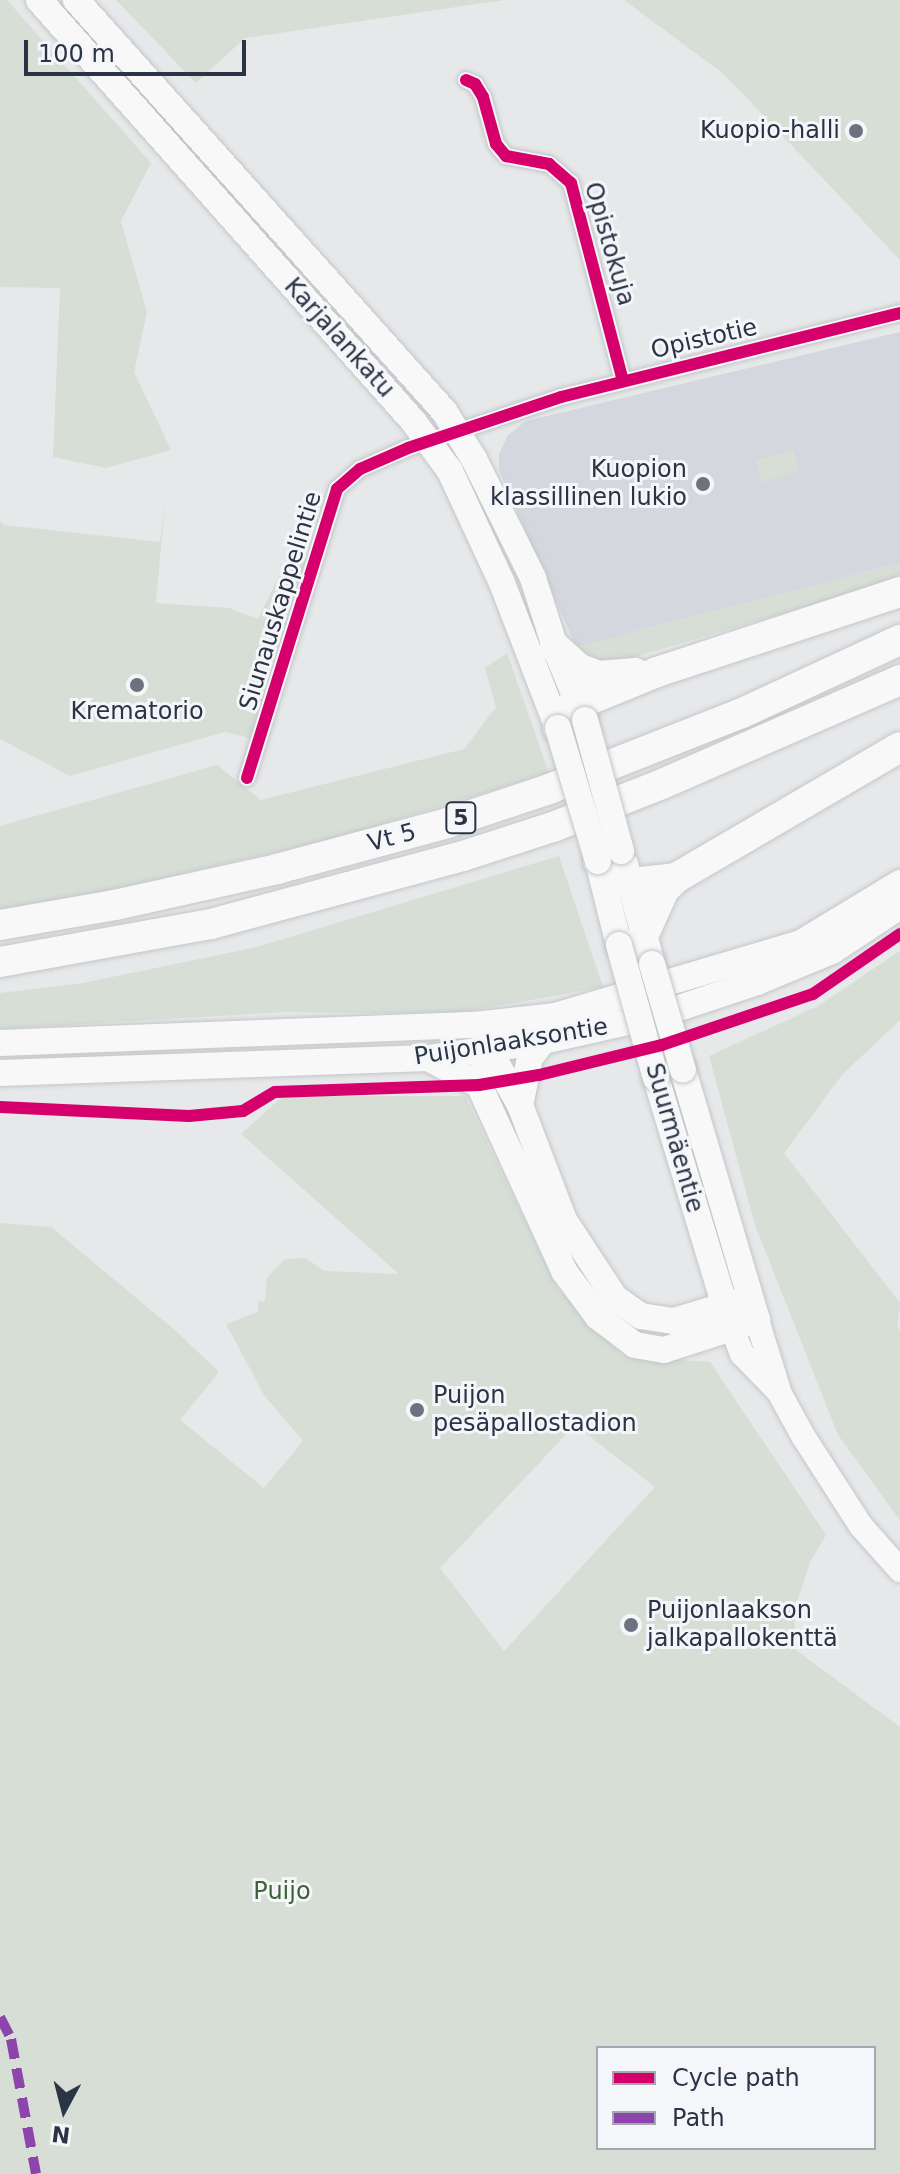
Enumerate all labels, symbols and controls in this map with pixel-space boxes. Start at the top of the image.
scale bar [28,24,250,74]
text: 100 m [38,40,115,68]
place label: Kuopio-halli [700,117,840,145]
marker: Kuopio-halli [847,122,865,140]
street label: Opistokuja [578,179,640,309]
street label: Karjalankatu [278,272,400,404]
street label: Opistotie [648,313,760,365]
place label: Kuopion klassillinen lukio [490,456,687,512]
marker: Kuopion klassillinen lukio [694,475,712,493]
street label: Siunauskappelintie [234,488,328,714]
marker: Krematorio [128,676,146,694]
place label: Krematorio [70,698,204,726]
road number: 5 [445,800,477,836]
street label: Vt 5 [365,818,419,858]
street label: Puijonlaaksontie [412,1012,610,1072]
street label: Suurmäentie [639,1060,709,1216]
place label: Puijon pesäpallostadion [433,1382,637,1438]
marker: Puijon pesäpallostadion [408,1401,426,1419]
place label: Puijonlaakson jalkapallokenttä [647,1597,838,1653]
marker: Puijonlaakson jalkapallokenttä [622,1616,640,1634]
park label: Puijo [253,1878,311,1906]
legend [596,2046,876,2150]
text: Cycle path [672,2064,800,2092]
north arrow [24,2070,104,2150]
text: Path [672,2104,725,2132]
text: N [50,2121,72,2148]

